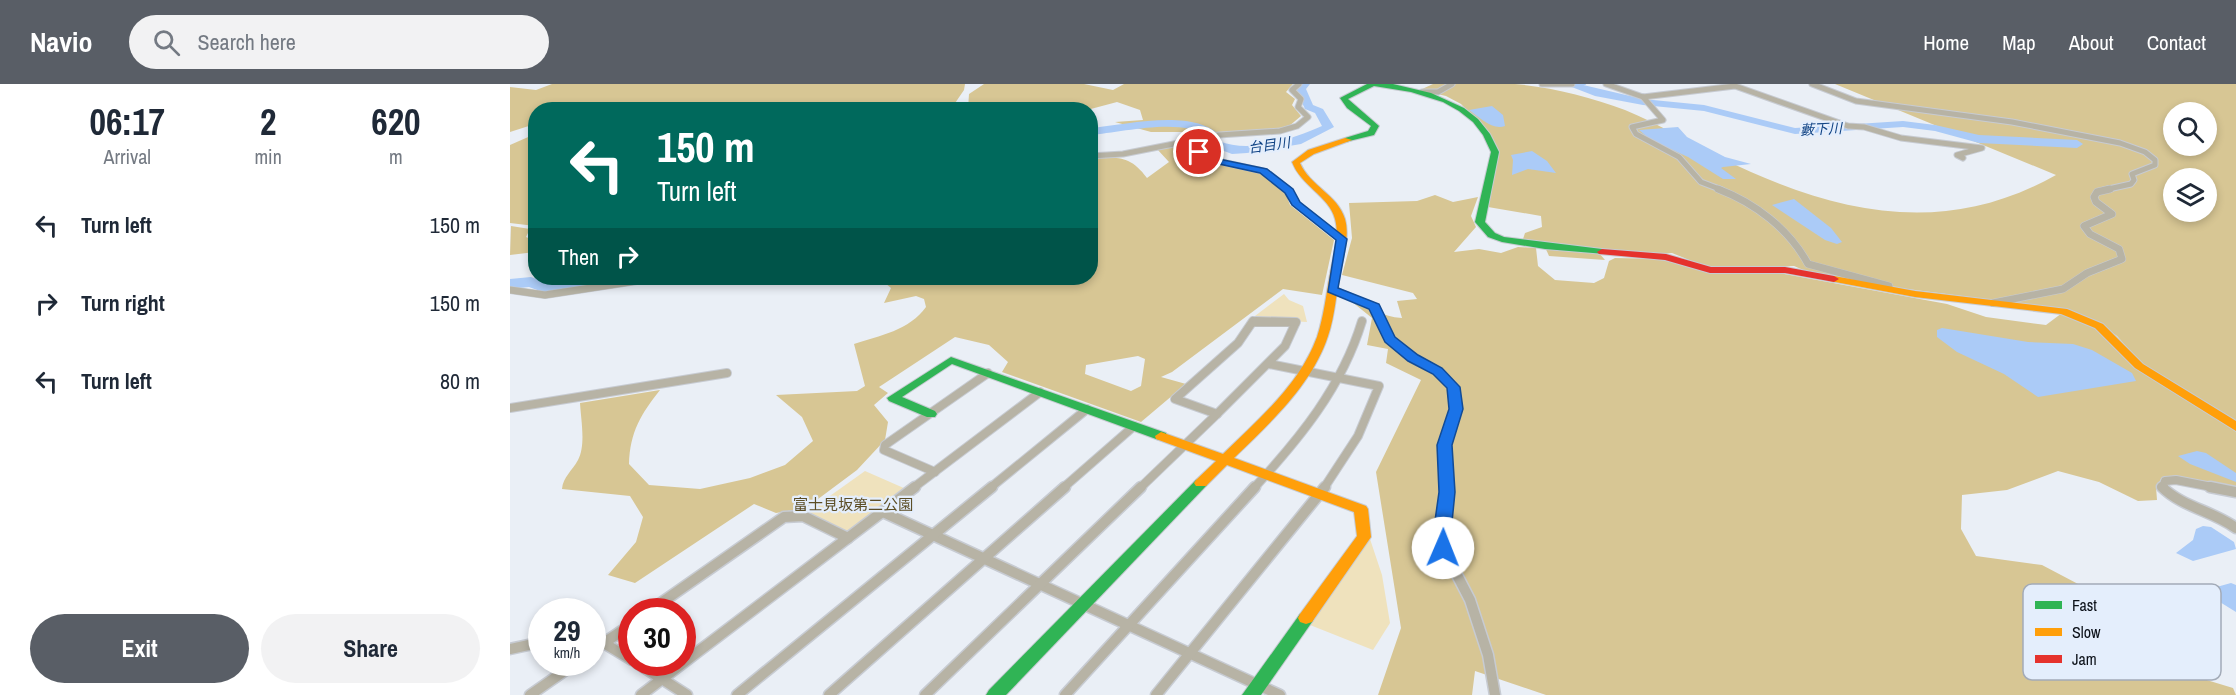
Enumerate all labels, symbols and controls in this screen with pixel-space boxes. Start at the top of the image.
search box [129,15,549,69]
text: Navio [30,23,93,61]
icon: search [150,26,183,59]
text: Search here [198,27,296,57]
text: Home [1923,28,1969,57]
text: Map [2002,28,2036,57]
text: About [2069,28,2114,57]
text: Contact [2147,28,2206,57]
text: 06:17 [89,98,165,146]
text: 2 [260,98,276,146]
text: 620 [371,98,421,146]
map controls [2163,102,2217,222]
button: search [2163,102,2217,156]
text: 150 m [657,119,755,175]
water label: 藪下川 [1800,119,1844,139]
icon: left [558,126,636,204]
pin [1173,126,1224,177]
water label: 台目川 [1247,133,1293,157]
icon: arrive [1182,135,1215,168]
text: Arrival [104,143,151,170]
text: min [254,143,282,170]
text: m [389,143,403,170]
button: layers [2163,168,2217,222]
text: Turn left [657,173,736,209]
icon: left [30,209,63,242]
text: Turn left [81,210,152,240]
text: 150 m [430,210,480,240]
icon: right [611,240,644,273]
text: Then [558,242,599,272]
icon: right [30,287,63,320]
text: Turn right [81,288,165,318]
text: 150 m [430,288,480,318]
icon: left [30,365,63,398]
text: Turn left [81,366,152,396]
text: 80 m [440,366,480,396]
park label: 富士見坂第二公園 [793,494,913,515]
position arrow [1411,516,1475,580]
legend [2023,584,2221,680]
text: Fast [2072,594,2097,616]
speed limit sign: 30 [618,598,696,676]
text: 29 [553,610,581,650]
button: Exit [30,614,249,683]
button: Share [261,614,480,683]
text: Slow [2072,621,2101,643]
text: km/h [554,642,580,663]
text: Jam [2072,648,2097,670]

